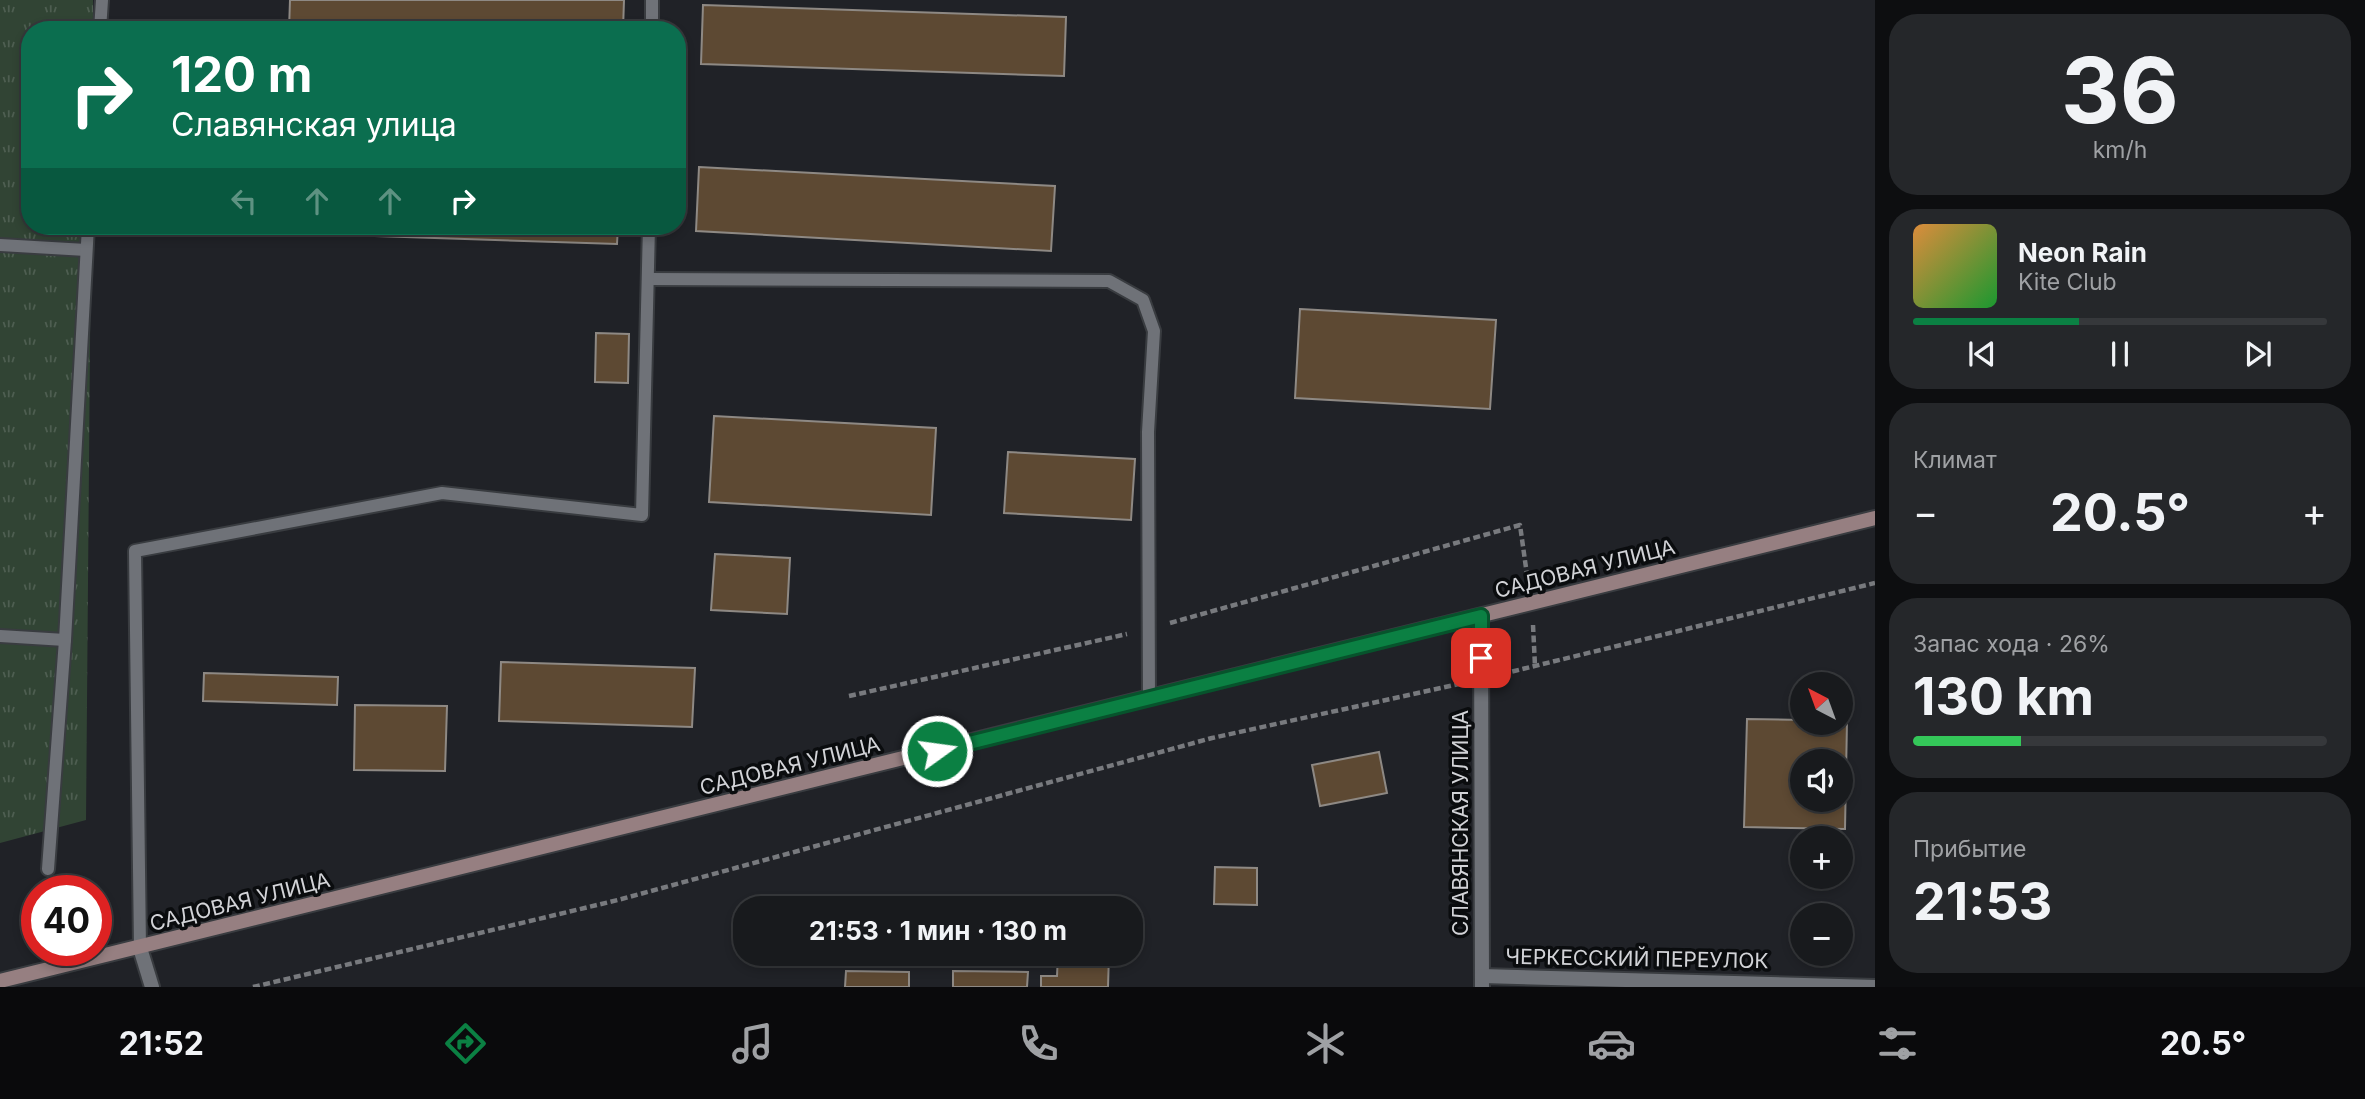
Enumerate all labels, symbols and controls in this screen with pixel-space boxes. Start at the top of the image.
text: 36 [2061,35,2179,145]
text: 120 m [171,45,312,104]
icon: right [56,49,147,140]
text: Славянская улица [171,105,457,144]
text: km/h [2093,136,2147,164]
icon: left [225,182,263,220]
icon: ahead [298,182,336,220]
icon: ahead [371,182,409,220]
icon: right [444,182,482,220]
text: Neon Rain [2018,237,2147,268]
text: Kite Club [2018,268,2117,296]
icon: previous [1963,335,2001,373]
icon: pause [2101,335,2139,373]
icon: next [2239,335,2277,373]
text: Климат [1913,446,1997,474]
text: 20.5° [2050,481,2190,544]
text: − [1913,489,1938,535]
text: + [2302,489,2327,535]
street label: САДОВАЯ УЛИЦА [1492,534,1678,603]
pin [1451,628,1511,688]
text: Запас хода · 26% [1913,630,2110,658]
icon: arrive [1462,639,1500,677]
text: 130 km [1913,665,2094,728]
north arrow [1790,672,1853,735]
map controls [1790,672,1853,966]
street label: СЛАВЯНСКАЯ УЛИЦА [1448,710,1473,936]
position arrow [900,714,974,788]
street label: САДОВАЯ УЛИЦА [697,731,883,800]
button: sound [1790,749,1853,812]
button: + [1790,826,1853,889]
text: Прибытие [1913,835,2026,863]
street label: САДОВАЯ УЛИЦА [147,867,333,936]
text: 21:53 [1913,870,2052,933]
speed limit sign: 40 [21,875,112,966]
button: − [1790,903,1853,966]
text: 21:53 · 1 мин · 130 m [809,915,1067,946]
street label: ЧЕРКЕССКИЙ ПЕРЕУЛОК [1505,943,1769,973]
icon: directions [441,1019,490,1068]
icon: music [728,1019,777,1068]
icon: phone [1014,1019,1063,1068]
icon: climate [1301,1019,1350,1068]
icon: car [1587,1019,1636,1068]
icon: filters [1873,1019,1922,1068]
text: 21:52 [119,1024,204,1063]
text: 20.5° [2160,1024,2246,1063]

